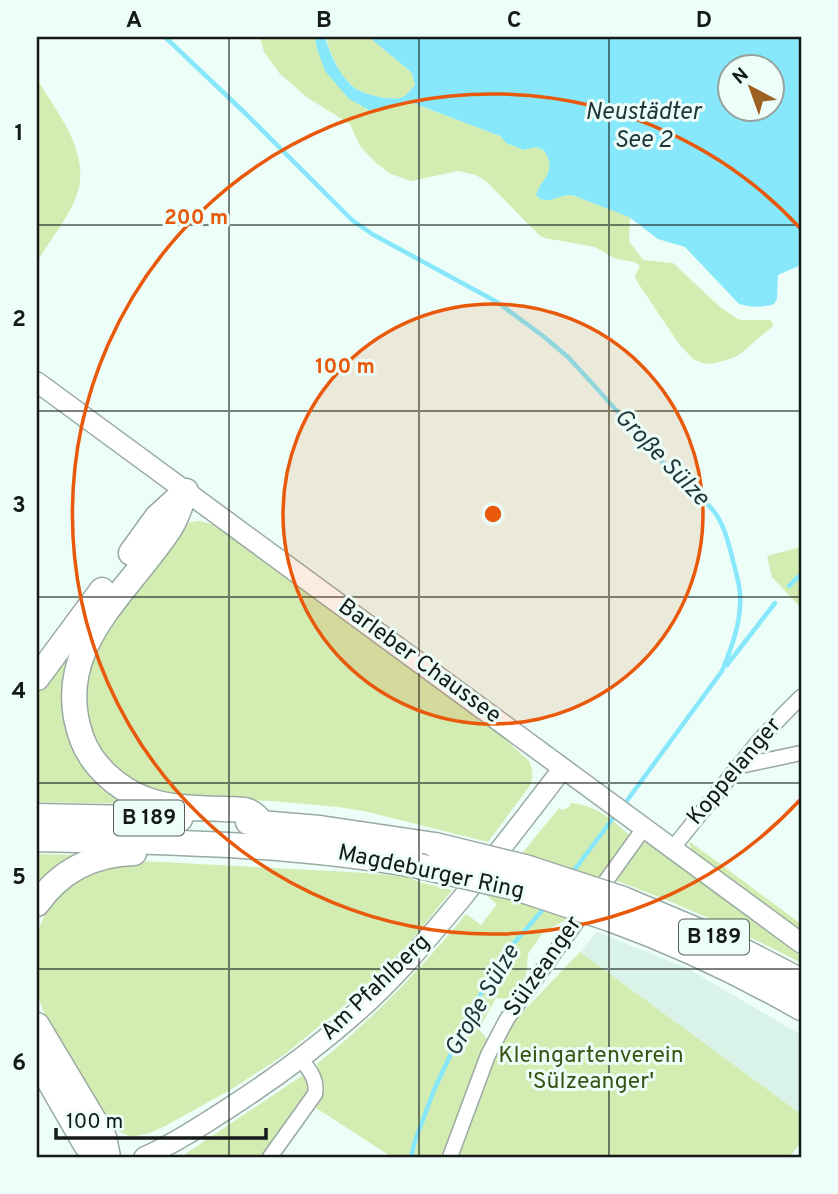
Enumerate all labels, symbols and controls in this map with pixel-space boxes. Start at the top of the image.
text: A [126,7,142,36]
text: B [316,7,332,36]
text: C [507,7,521,36]
text: D [696,7,712,36]
north arrow [716,52,786,122]
text: N [728,63,754,90]
water label: Neustädter See 2 [585,98,703,156]
text: 1 [14,120,24,149]
text: 200 m [164,205,228,232]
text: 2 [12,306,26,335]
text: 100 m [315,354,375,381]
water label: Große Sülze [607,403,715,514]
text: 3 [12,492,26,521]
centre of rings [481,502,505,526]
street label: Barleber Chaussee [332,593,506,731]
text: 4 [12,678,26,707]
street label: Koppelanger [681,712,789,832]
road number: B 189 [114,800,184,836]
street label: Magdeburger Ring [335,839,527,907]
text: 5 [12,864,26,893]
street label: Sülzeanger [499,911,589,1023]
road number: B 189 [679,920,749,954]
street label: Am Pfahlberg [315,929,437,1047]
water label: Große Sülze [439,939,527,1062]
park label: Kleingartenverein 'Sülzeanger' [498,1042,684,1097]
text: 6 [12,1050,26,1079]
scale bar [56,1096,266,1140]
text: 100 m [66,1109,123,1136]

